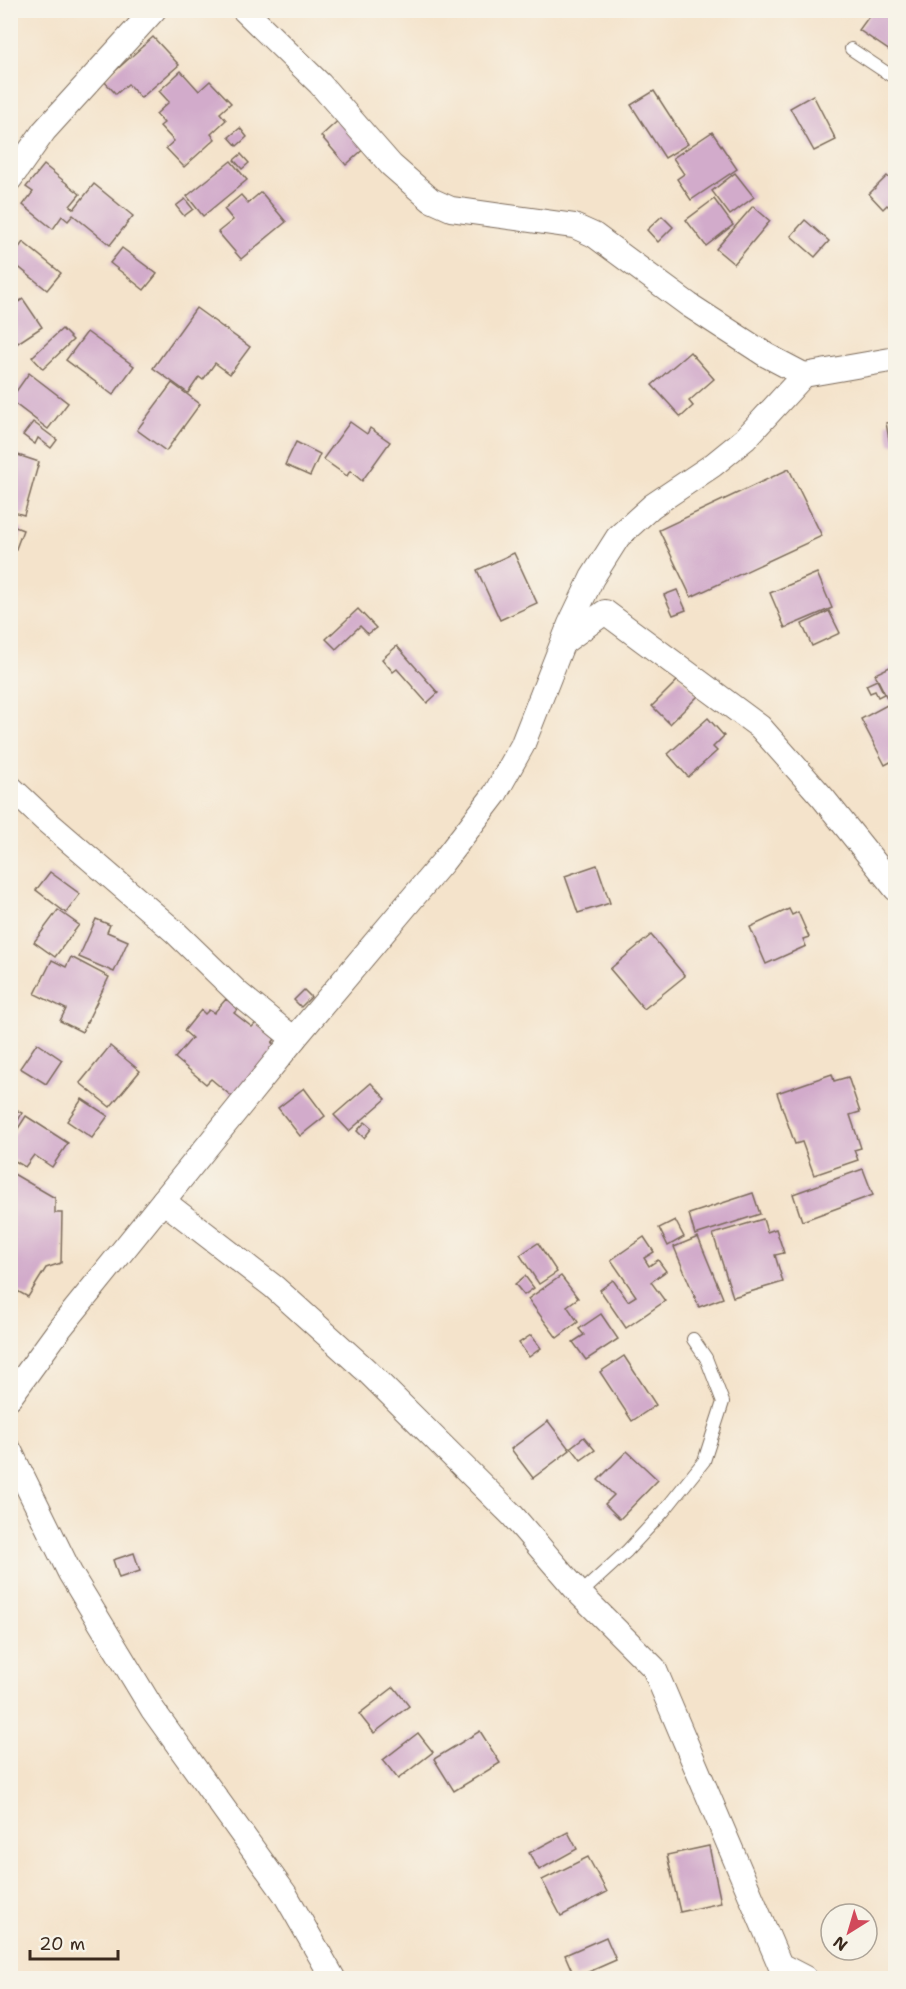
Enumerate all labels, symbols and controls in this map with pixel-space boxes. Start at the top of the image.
north arrow [819,1902,879,1962]
scale bar [30,1923,118,1961]
text: N [829,1931,852,1956]
text: 20 m [39,1932,85,1956]

